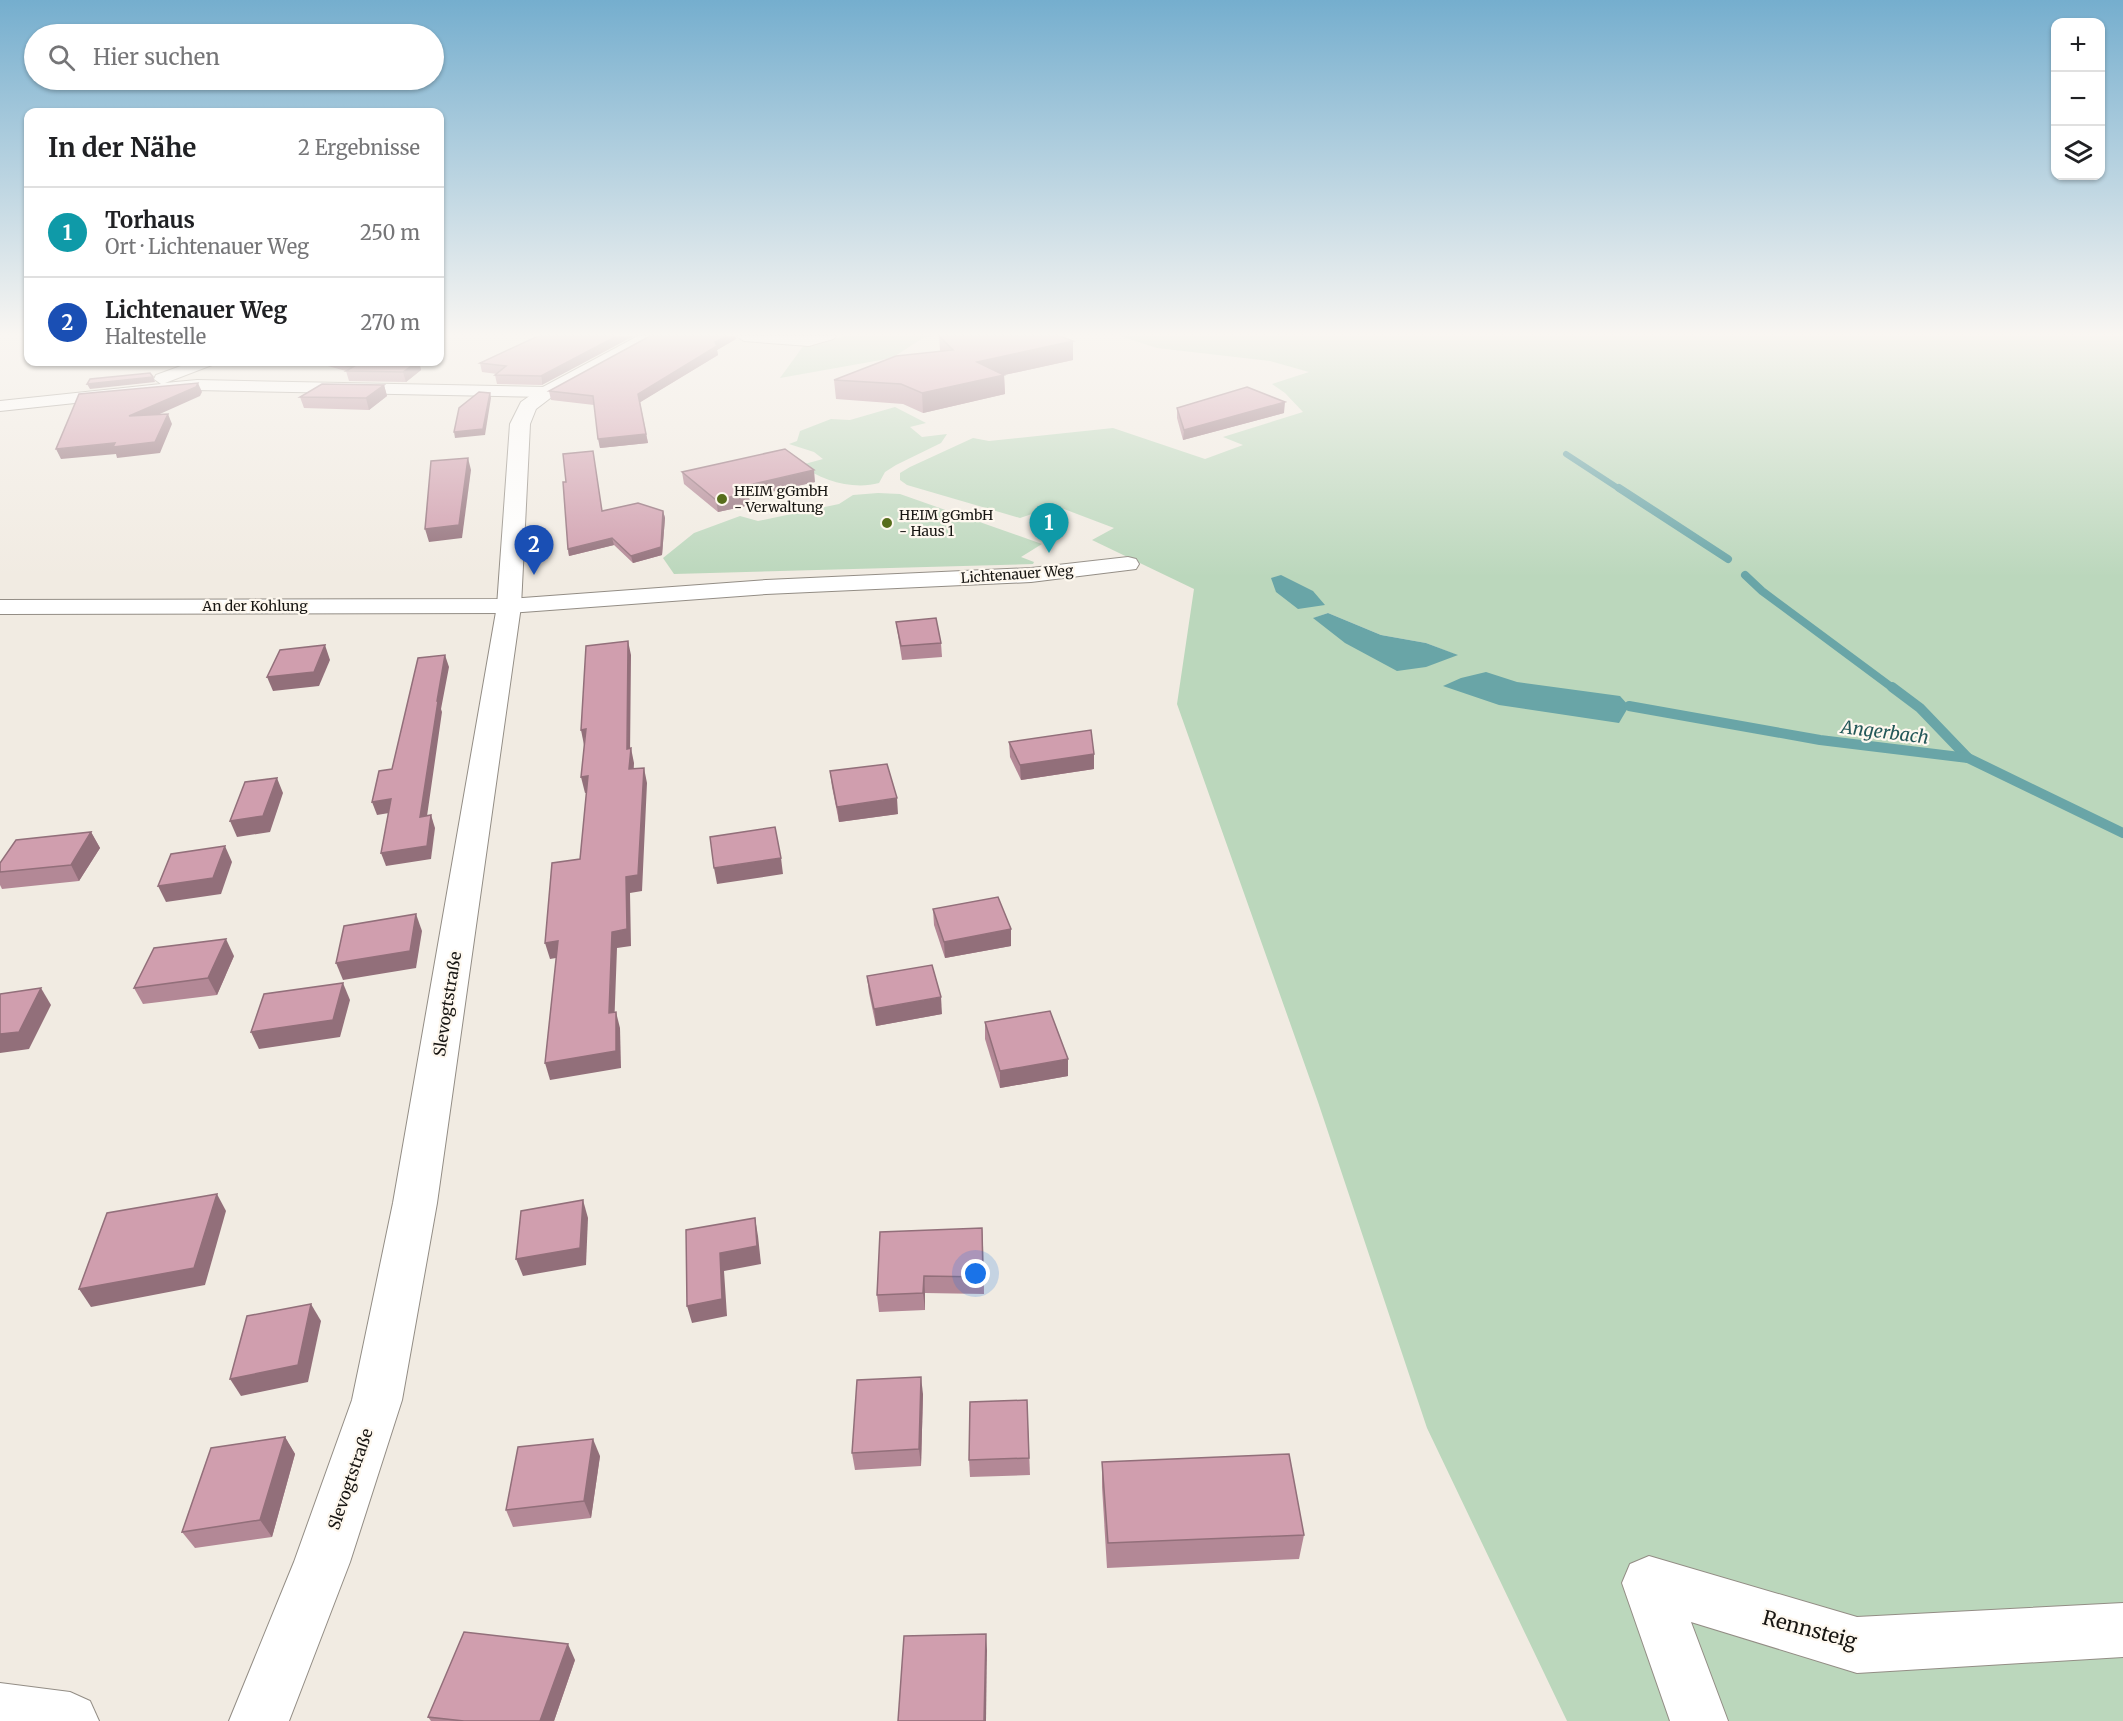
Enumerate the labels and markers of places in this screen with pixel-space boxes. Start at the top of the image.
place label: HEIM gGmbH - Verwaltung [734,482,828,516]
marker: HEIM gGmbH - Verwaltung [715,492,729,506]
pin: 1 [1030,504,1068,553]
place label: HEIM gGmbH - Haus 1 [899,506,993,540]
marker: HEIM gGmbH - Haus 1 [880,516,894,530]
pin: 2 [514,526,554,575]

